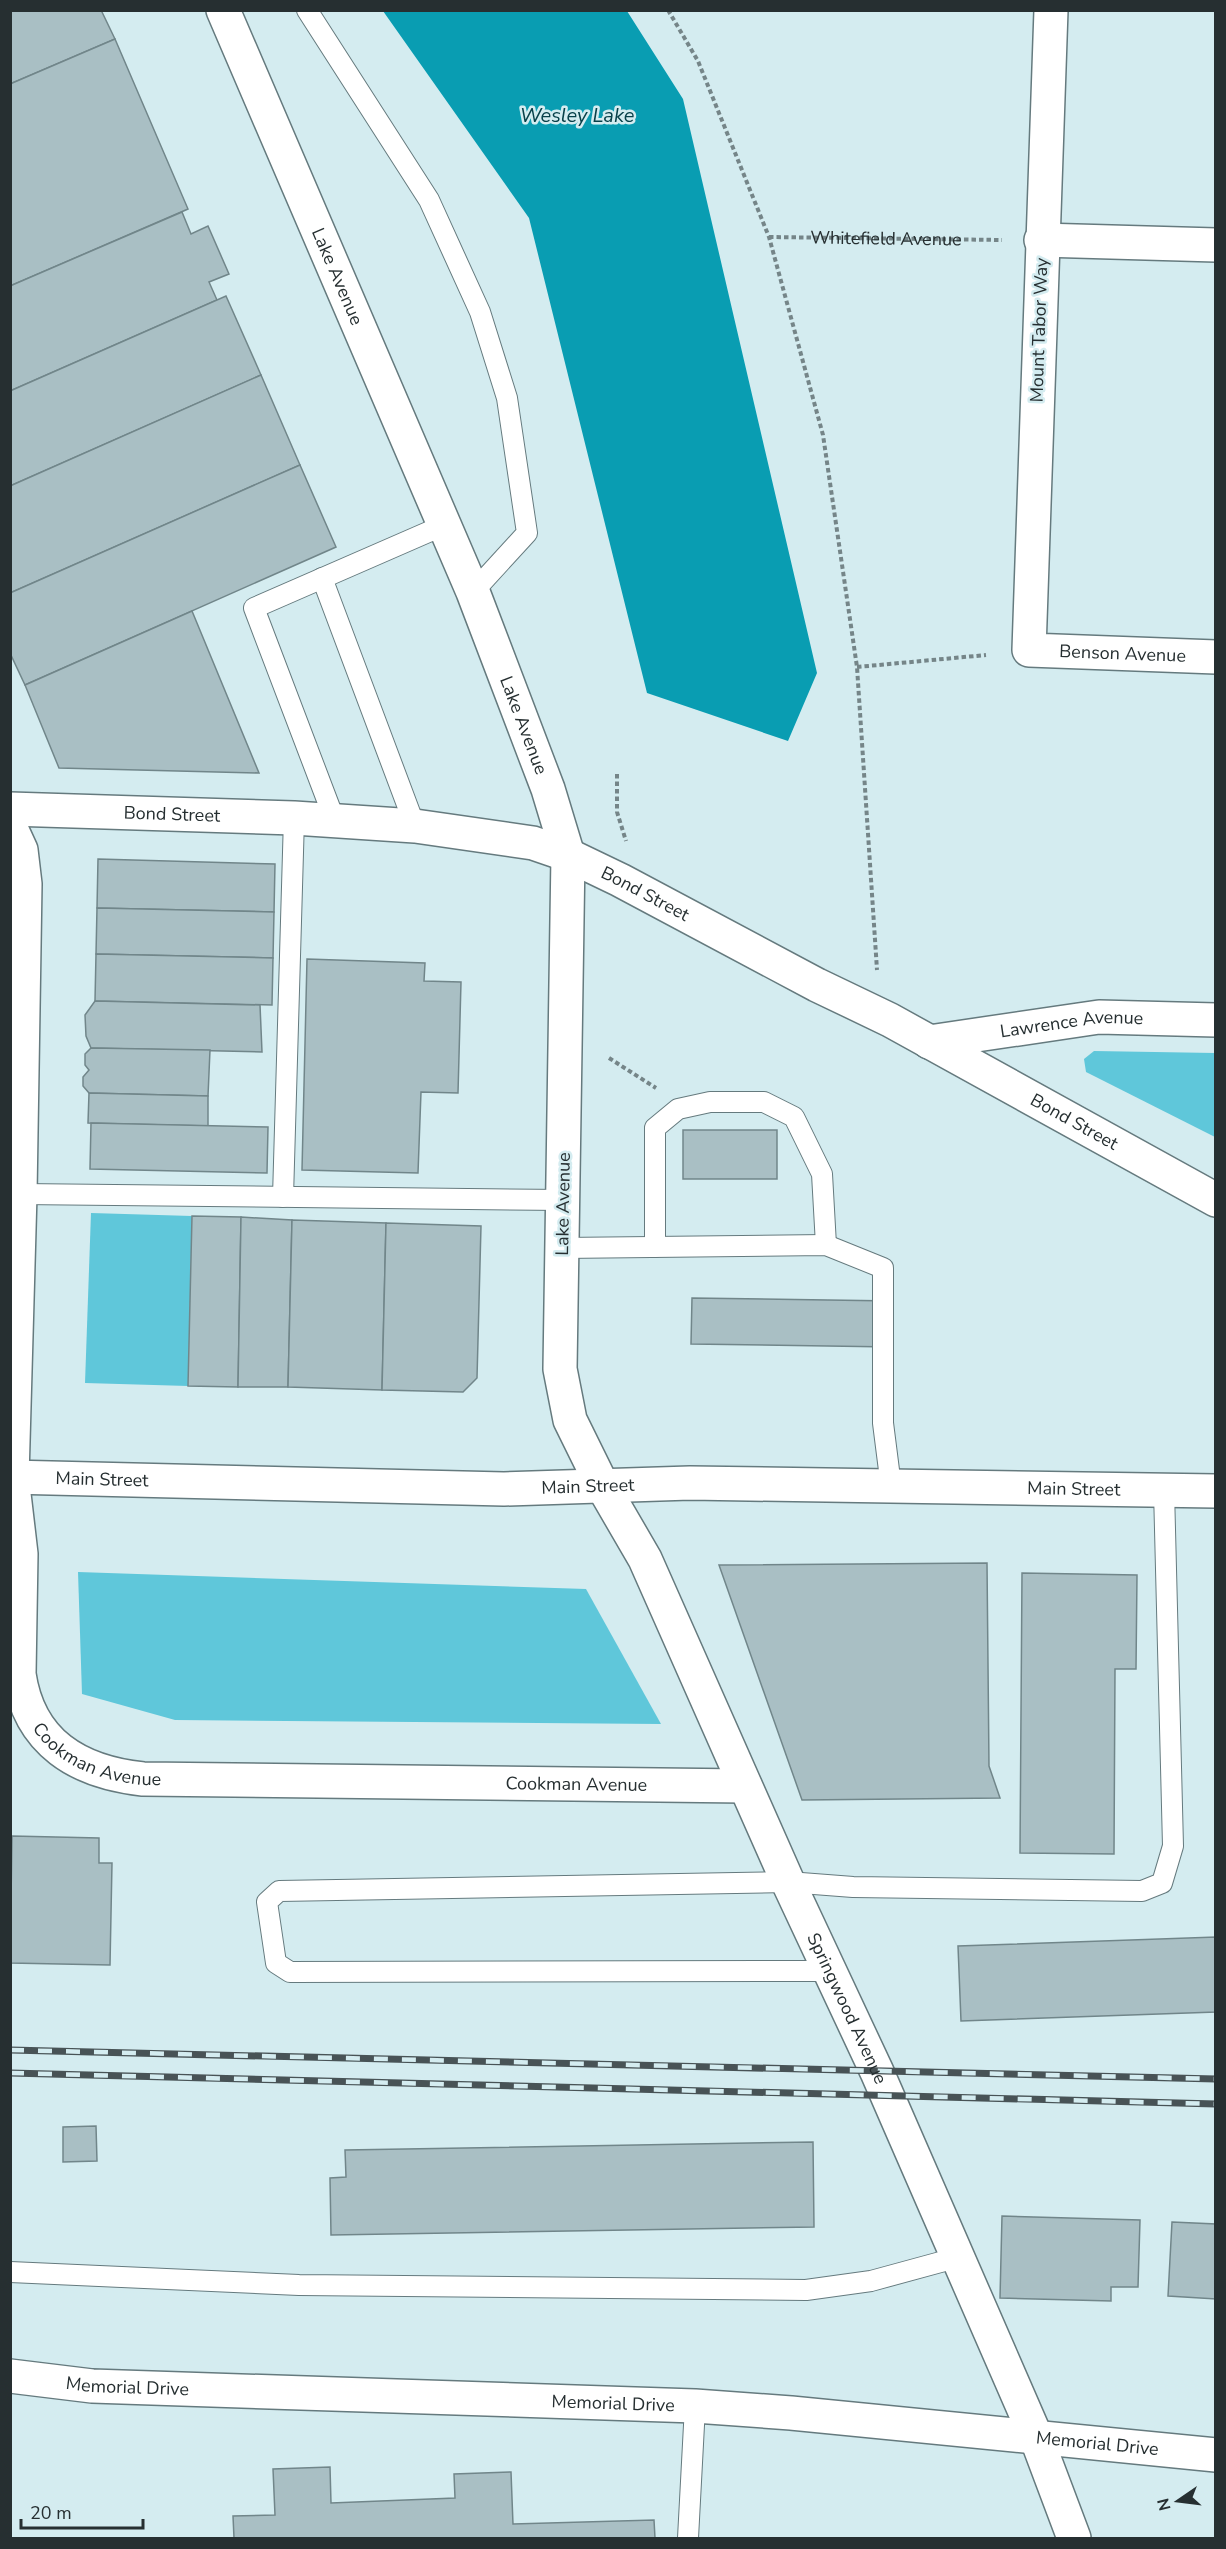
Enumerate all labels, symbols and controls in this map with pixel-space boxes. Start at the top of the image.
water label: Wesley Lake [520,102,635,129]
street label: Lake Avenue [306,224,369,329]
street label: Whitefield Avenue [810,226,962,251]
street label: Mount Tabor Way [1024,257,1054,403]
street label: Benson Avenue [1059,639,1186,668]
street label: Lake Avenue [494,673,553,778]
street label: Bond Street [123,801,221,828]
street label: Bond Street [597,861,694,927]
street label: Lawrence Avenue [998,1005,1144,1043]
street label: Bond Street [1026,1088,1123,1156]
street label: Lake Avenue [550,1152,576,1256]
street label: Main Street [55,1466,150,1492]
street label: Main Street [541,1473,635,1500]
street label: Main Street [1027,1476,1121,1502]
street label: Cookman Avenue [27,1717,161,1791]
street label: Cookman Avenue [505,1771,647,1797]
street label: Springwood Avenue [801,1929,893,2088]
street label: Memorial Drive [64,2371,189,2401]
street label: Memorial Drive [551,2389,675,2417]
street label: Memorial Drive [1035,2425,1160,2461]
north arrow [1148,2471,1208,2531]
scale bar [21,2492,142,2530]
text: N [1152,2496,1177,2513]
text: 20 m [30,2501,72,2525]

